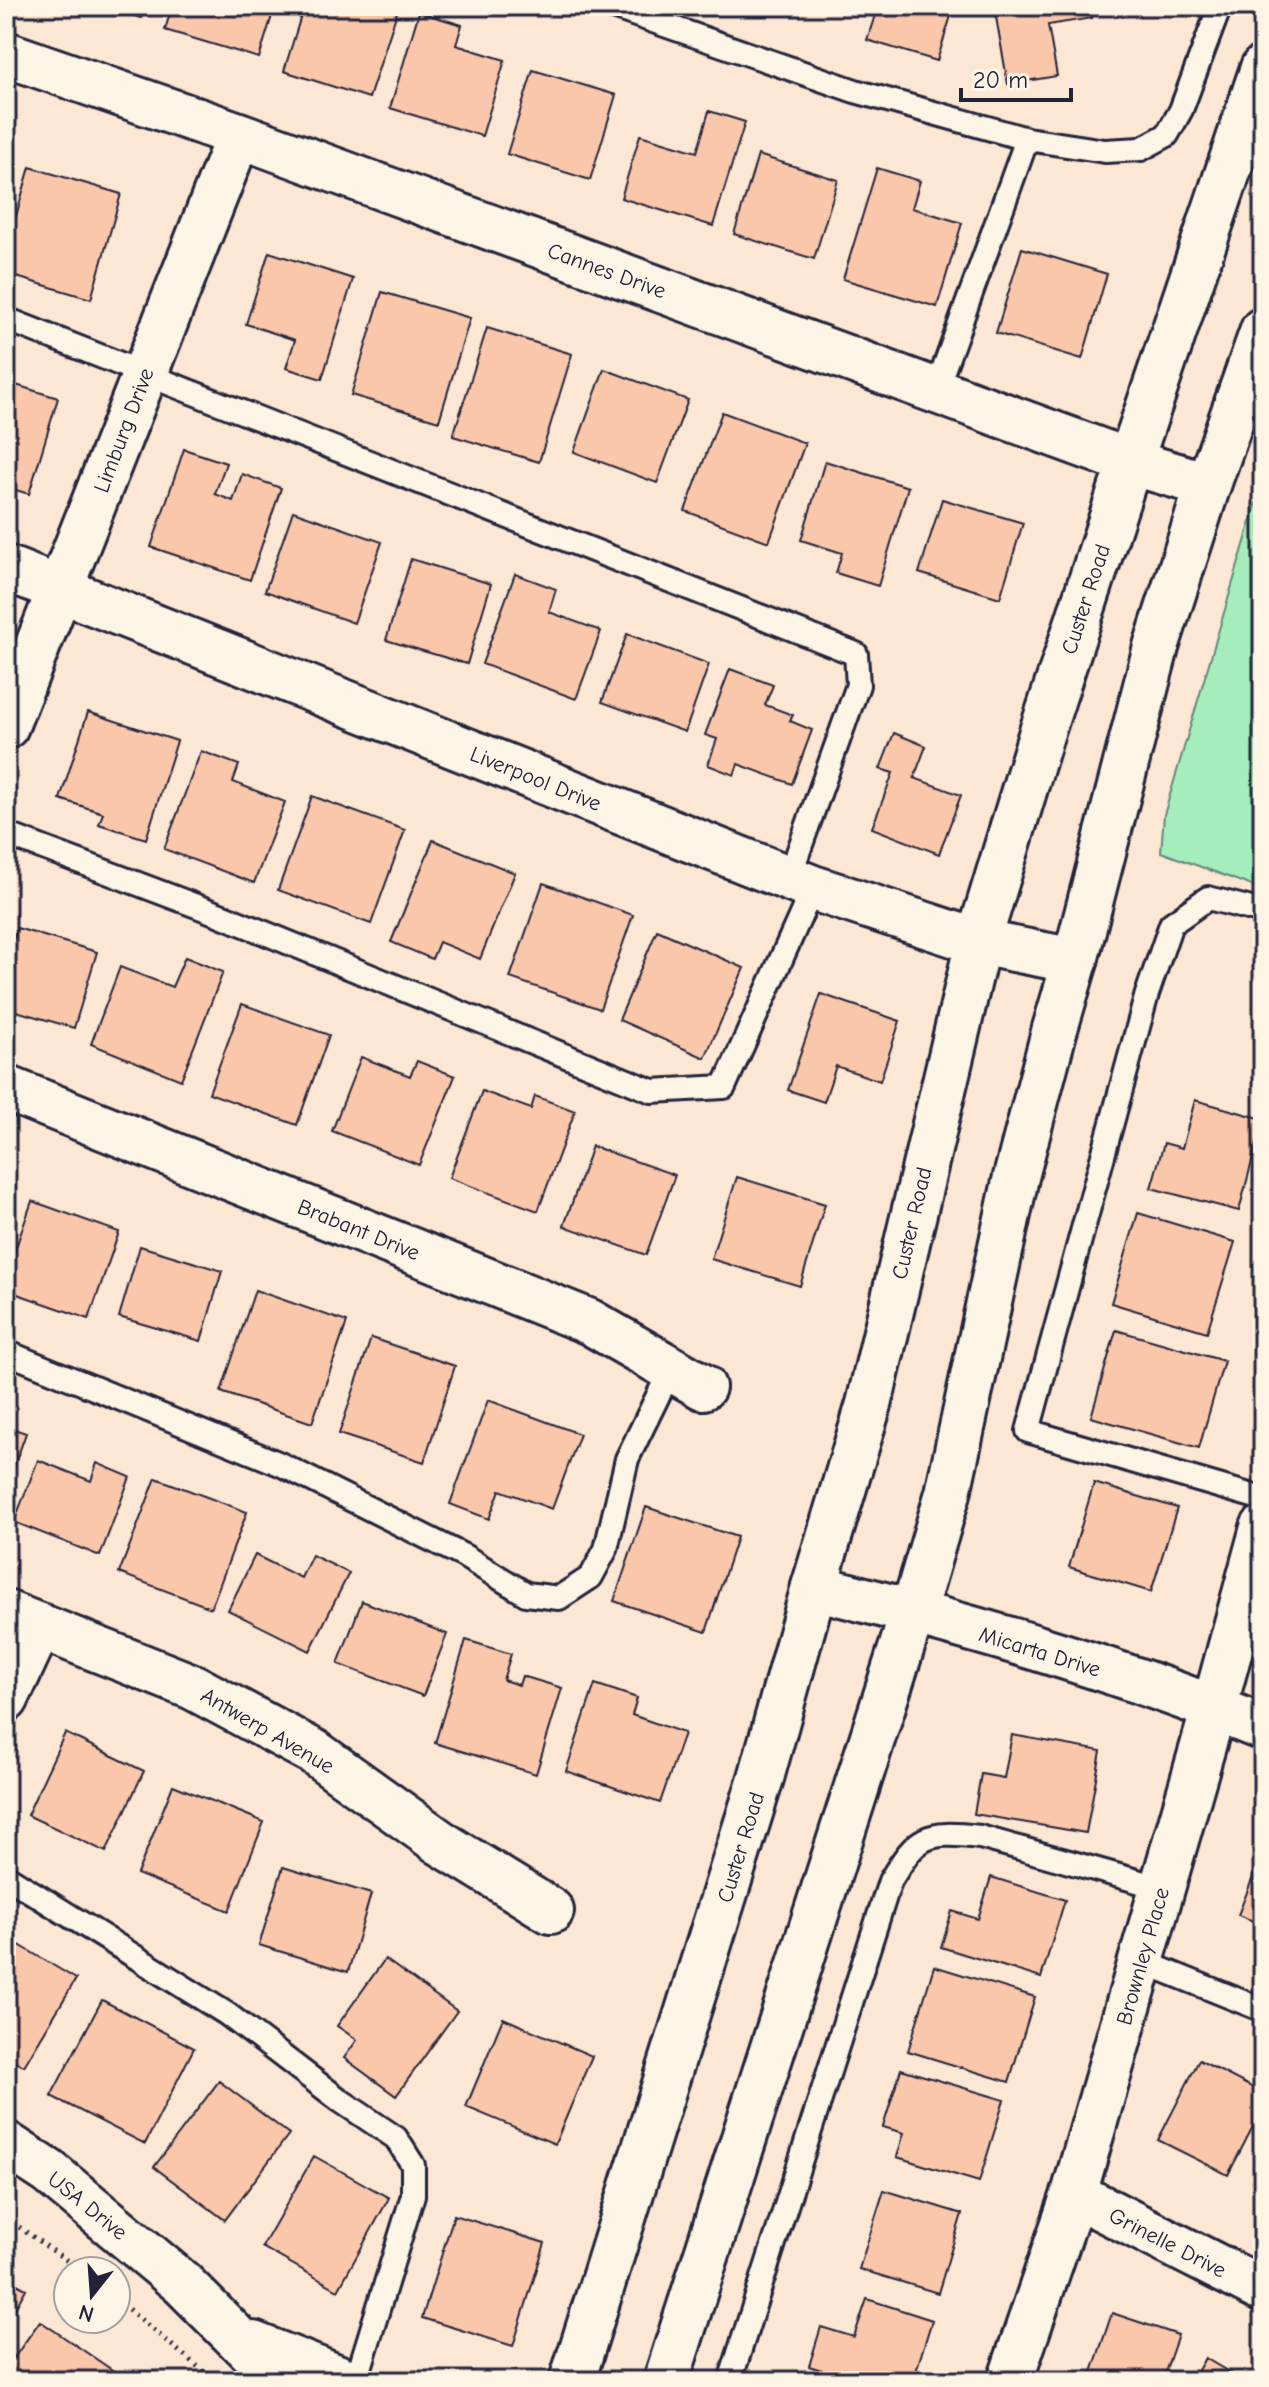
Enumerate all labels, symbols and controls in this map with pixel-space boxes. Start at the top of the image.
scale bar [961,52,1071,102]
text: 20 m [973,66,1028,94]
street label: Cannes Drive [544,238,669,304]
street label: Limburg Drive [88,364,160,496]
street label: Custer Road [1056,541,1116,658]
street label: Liverpool Drive [466,741,605,817]
street label: Custer Road [886,1165,937,1282]
street label: Brabant Drive [294,1194,424,1266]
street label: Micarta Drive [976,1621,1104,1683]
street label: Antwerp Avenue [196,1682,339,1780]
street label: Custer Road [712,1789,770,1906]
street label: Brownley Place [1111,1884,1175,2028]
street label: USA Drive [42,2166,132,2246]
street label: Grinelle Drive [1105,2202,1230,2284]
north arrow [52,2255,132,2335]
text: N [76,2299,97,2328]

